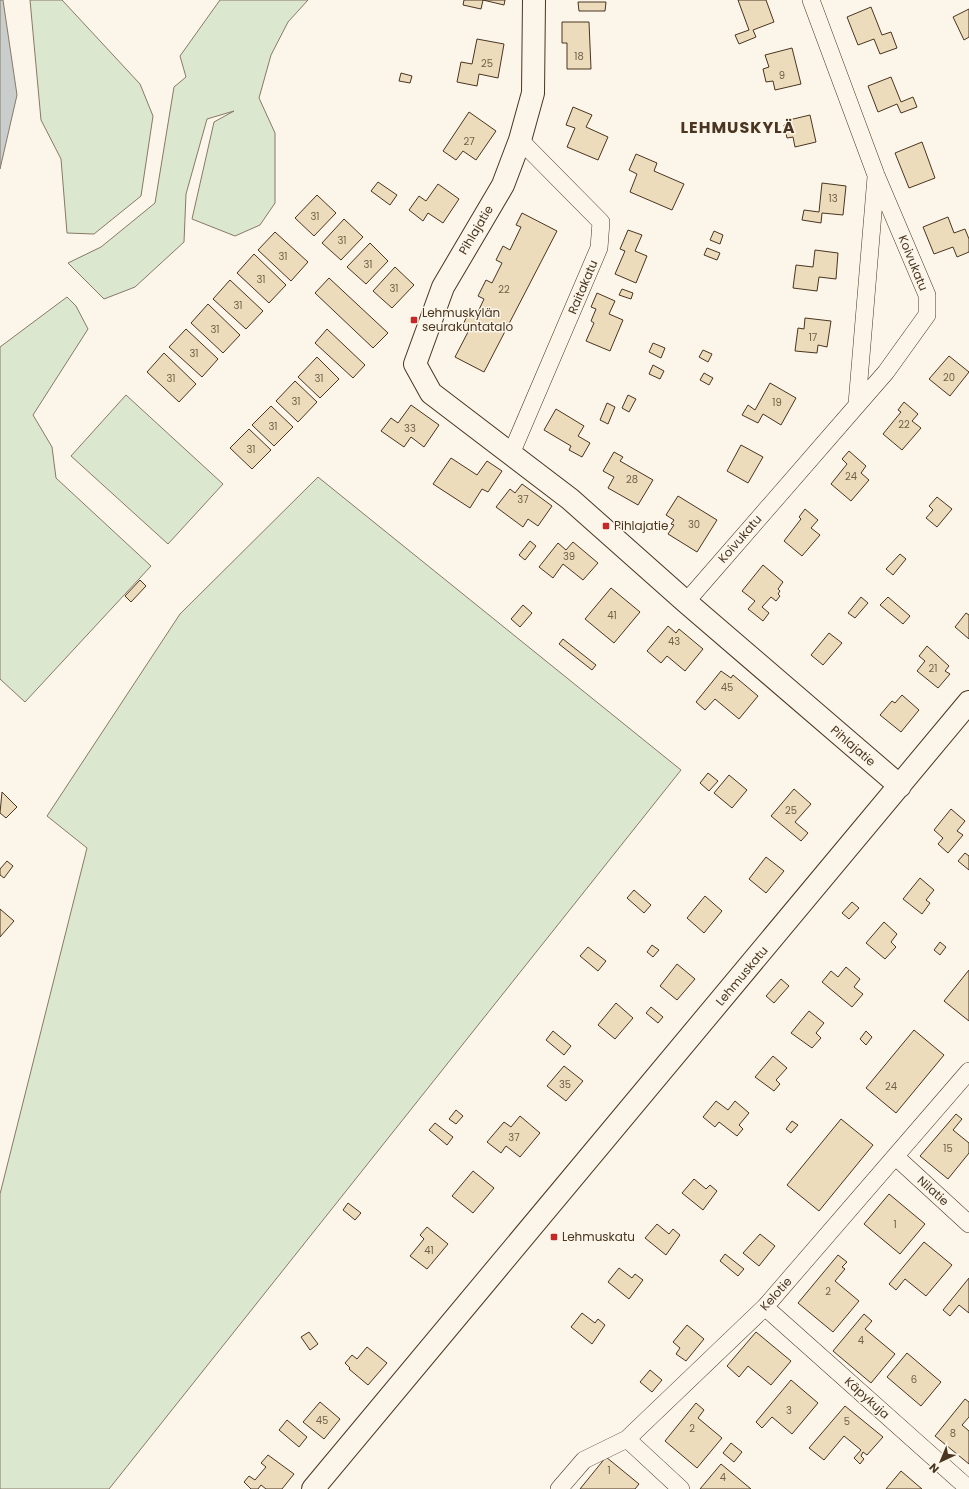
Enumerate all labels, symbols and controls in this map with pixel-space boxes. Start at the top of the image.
house number: 18 [574,49,584,64]
house number: 25 [481,56,493,71]
house number: 9 [779,68,785,83]
district label: LEHMUSKYLÄ [680,116,796,139]
house number: 27 [463,134,475,149]
house number: 13 [828,191,838,206]
street label: Pihlajatie [454,202,497,257]
house number: 31 [310,209,320,224]
street label: Koivukatu [895,232,932,293]
house number: 31 [337,233,347,248]
house number: 31 [278,249,288,264]
house number: 31 [363,257,373,272]
street label: Raitakatu [564,257,602,316]
house number: 31 [256,272,266,287]
house number: 31 [389,281,399,296]
house number: 22 [498,282,510,297]
house number: 31 [233,298,243,313]
place label: Lehmuskylän seurakuntatalo [422,304,513,335]
marker: Lehmuskylän seurakuntatalo [409,315,419,325]
house number: 31 [210,322,220,337]
house number: 17 [809,330,818,345]
house number: 31 [189,346,199,361]
house number: 20 [943,370,955,385]
house number: 31 [166,371,176,386]
house number: 31 [314,371,324,386]
house number: 31 [291,394,301,409]
house number: 19 [772,395,782,410]
house number: 22 [898,417,910,432]
house number: 31 [268,419,278,434]
house number: 33 [404,421,416,436]
house number: 31 [246,442,256,457]
house number: 24 [845,469,857,484]
house number: 28 [626,472,638,487]
house number: 37 [517,492,529,507]
street label: Koivukatu [714,511,765,566]
place label: Pihlajatie [614,517,669,534]
house number: 30 [688,517,700,532]
marker: Pihlajatie [601,521,611,531]
house number: 39 [563,549,575,564]
house number: 41 [607,608,617,623]
house number: 43 [668,634,680,649]
house number: 21 [929,661,937,676]
house number: 45 [721,680,733,695]
street label: Pihlajatie [827,721,879,770]
house number: 25 [785,803,797,818]
street label: Lehmuskatu [712,942,772,1009]
house number: 35 [559,1077,571,1092]
house number: 24 [885,1079,897,1094]
house number: 37 [508,1130,520,1145]
house number: 15 [943,1141,953,1156]
street label: Nilatie [914,1172,953,1209]
house number: 1 [893,1217,897,1232]
place label: Lehmuskatu [562,1228,635,1245]
marker: Lehmuskatu [549,1232,559,1242]
house number: 41 [424,1243,434,1258]
street label: Kelotie [756,1273,795,1314]
house number: 2 [825,1284,831,1299]
house number: 4 [858,1333,864,1348]
house number: 6 [911,1372,917,1387]
street label: Käpykuja [841,1373,894,1422]
house number: 3 [786,1403,792,1418]
house number: 45 [316,1413,328,1428]
house number: 5 [844,1414,850,1429]
house number: 2 [689,1421,695,1436]
house number: 8 [950,1426,956,1441]
north arrow [921,1441,961,1481]
text: N [926,1460,943,1477]
house number: 1 [607,1463,611,1478]
house number: 4 [720,1470,726,1485]

